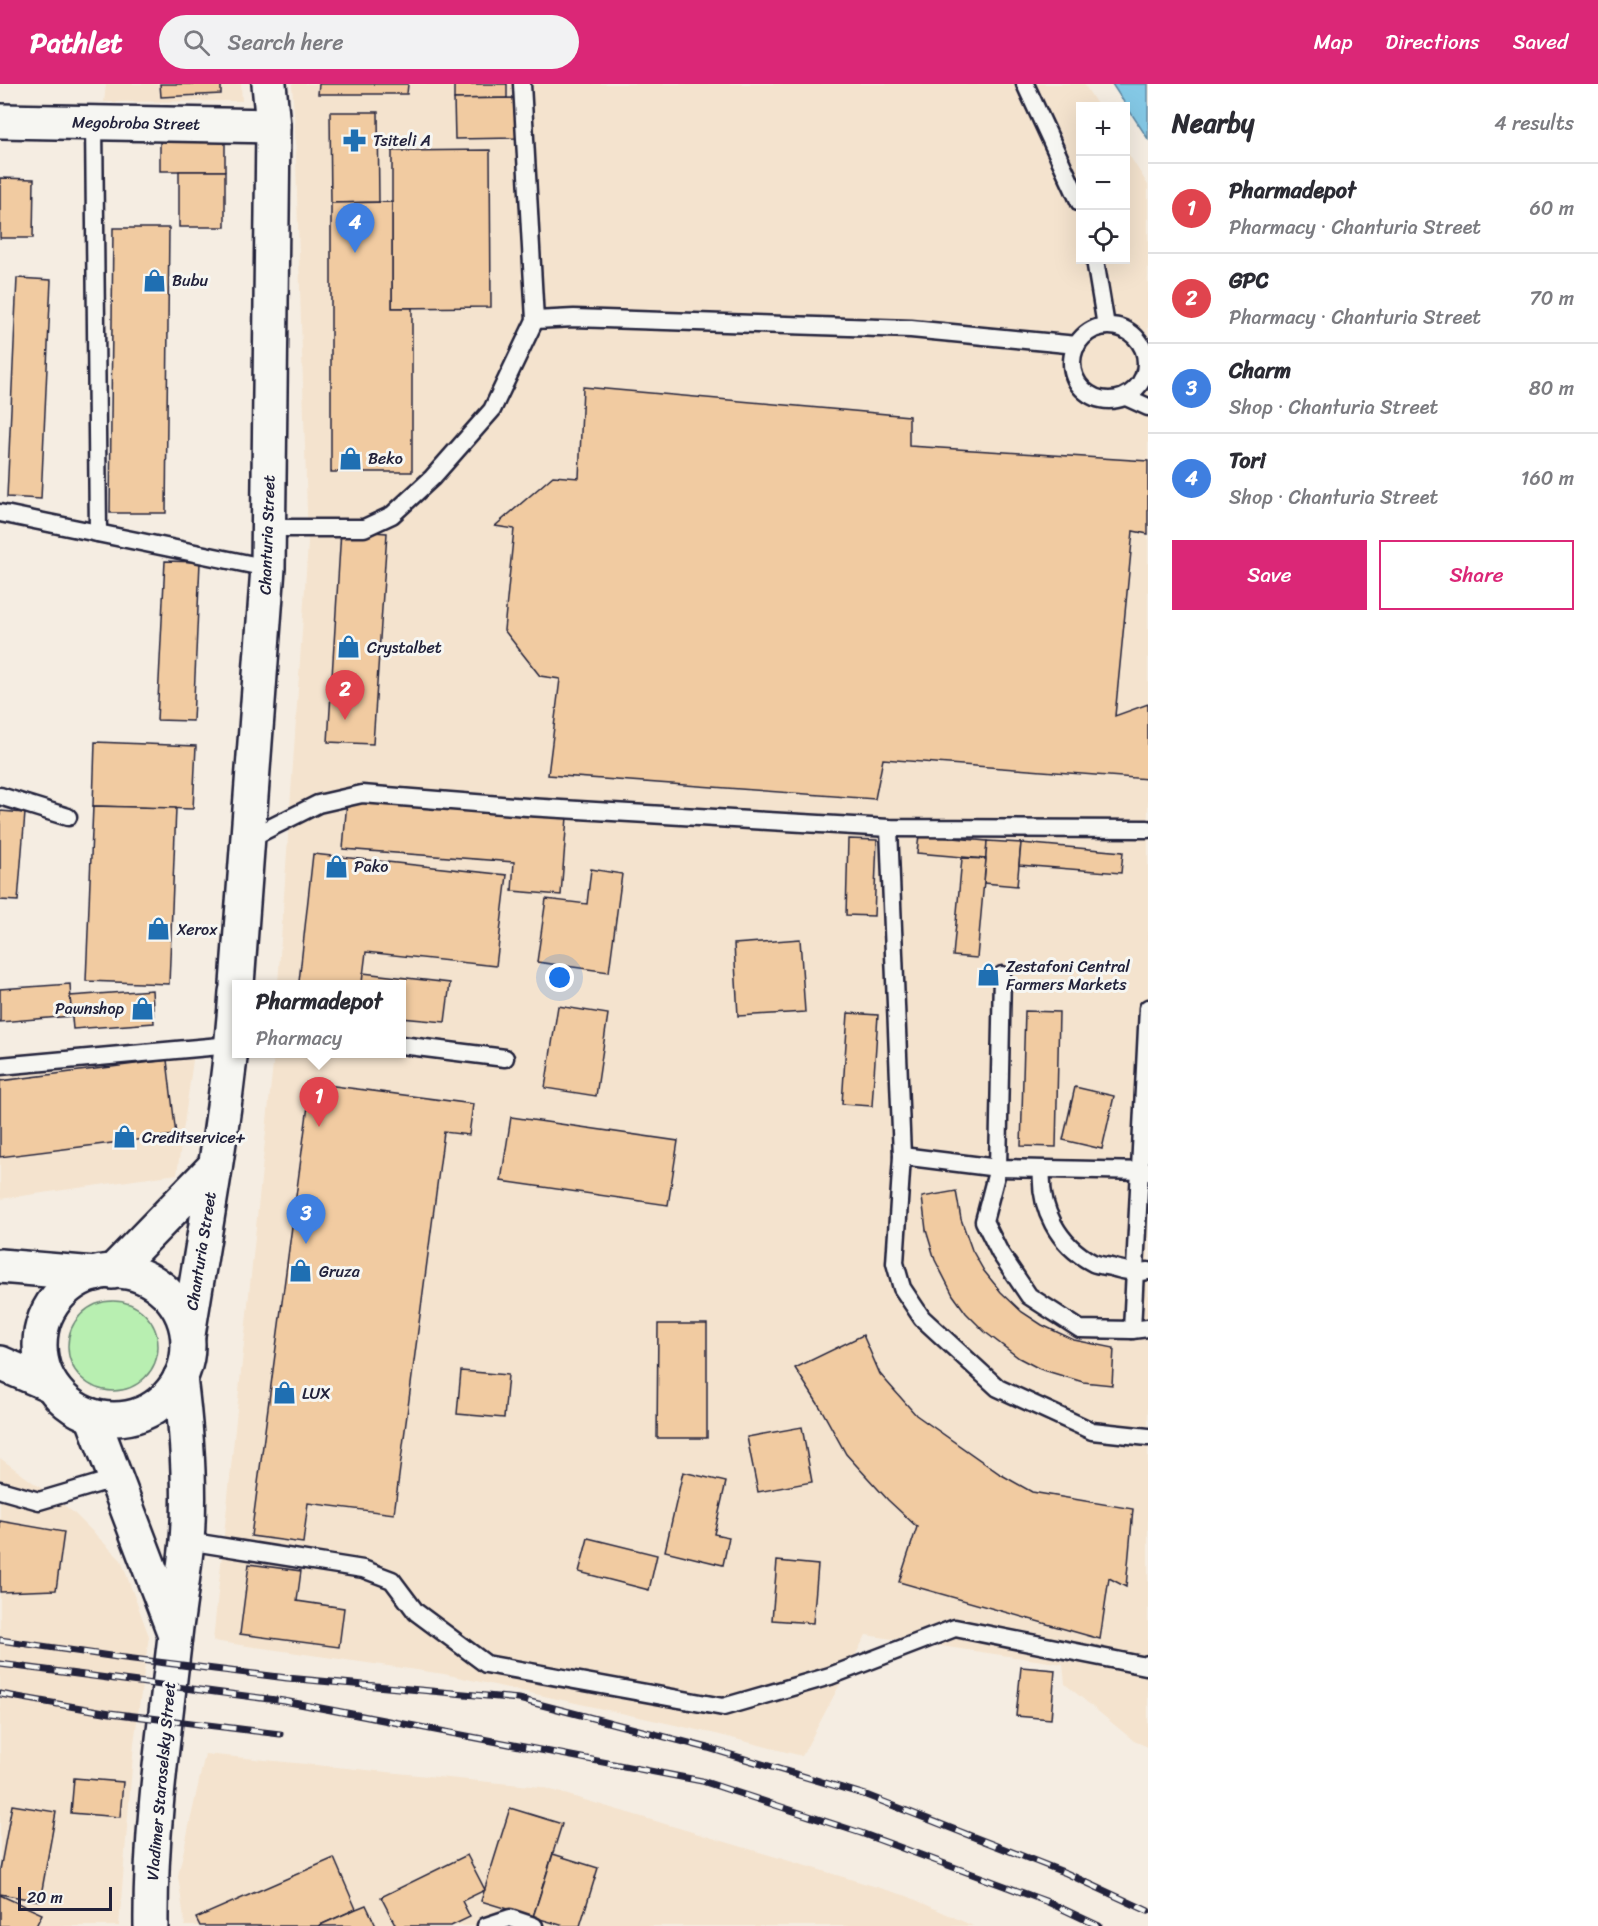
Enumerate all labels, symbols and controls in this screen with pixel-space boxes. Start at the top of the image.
search box [159,15,579,69]
text: Pathlet [30,18,123,67]
text: Search here [228,23,343,62]
text: Map [1314,23,1352,61]
text: Directions [1385,23,1480,61]
text: Saved [1513,23,1568,61]
icon: search [180,26,213,59]
text: Nearby [1172,100,1254,146]
map controls [1076,102,1130,264]
button: + [1076,102,1130,156]
text: 4 results [1494,106,1574,141]
street label: Megobroba Street [72,107,200,139]
place label: Tsiteli A [373,126,431,155]
pharmacy icon: Tsiteli A [342,127,368,153]
button: − [1076,156,1130,210]
text: Pharmadepot [1229,171,1356,210]
text: 1 [1187,191,1196,226]
text: 60 m [1529,191,1574,226]
pin: 4 [336,204,374,253]
button: locate [1076,210,1130,264]
text: Pharmacy · Chanturia Street [1229,210,1481,245]
text: GPC [1229,261,1269,300]
place label: Bubu [172,266,208,295]
shop icon: Bubu [141,267,167,293]
text: 2 [1186,281,1197,316]
text: 70 m [1529,281,1574,316]
text: Pharmacy · Chanturia Street [1229,300,1481,335]
text: Charm [1229,351,1291,390]
text: 3 [1186,371,1197,406]
text: 80 m [1529,371,1574,406]
text: Shop · Chanturia Street [1229,390,1438,425]
text: Tori [1229,441,1266,480]
place label: Beko [368,444,403,473]
shop icon: Beko [337,445,363,471]
text: 4 [1185,461,1198,496]
text: 160 m [1521,461,1574,496]
street label: Chanturia Street [250,475,284,595]
text: Shop · Chanturia Street [1229,480,1438,515]
button: Save [1172,540,1367,610]
button: Share [1379,540,1574,610]
place label: Crystalbet [367,633,442,662]
shop icon: Crystalbet [336,634,362,660]
pin: 2 [326,670,364,720]
place label: Pako [354,852,388,881]
shop icon: Pako [323,853,349,879]
place label: Xerox [176,915,218,944]
shop icon: Xerox [146,916,172,942]
place label: Zestafoni Central Farmers Markets [1006,952,1130,999]
shop icon: Zestafoni Central Farmers Markets [975,962,1001,988]
your location [545,963,574,992]
popup [232,980,406,1058]
text: Pharmadepot [256,982,382,1021]
place label: Pawnshop [55,994,125,1023]
shop icon: Pawnshop [129,995,155,1021]
text: Pharmacy [256,1021,342,1056]
pin: 1 [300,1078,338,1127]
place label: Creditservice+ [142,1123,246,1152]
shop icon: Creditservice+ [111,1124,137,1150]
street label: Chanturia Street [177,1190,225,1312]
pin: 3 [286,1194,326,1244]
place label: Gruza [319,1257,361,1286]
shop icon: Gruza [288,1258,314,1284]
place label: LUX [302,1379,331,1408]
shop icon: LUX [271,1380,297,1406]
street label: Vladimer Staroselsky Street [138,1681,184,1881]
text: 20 m [27,1883,63,1912]
scale bar [18,1884,112,1912]

